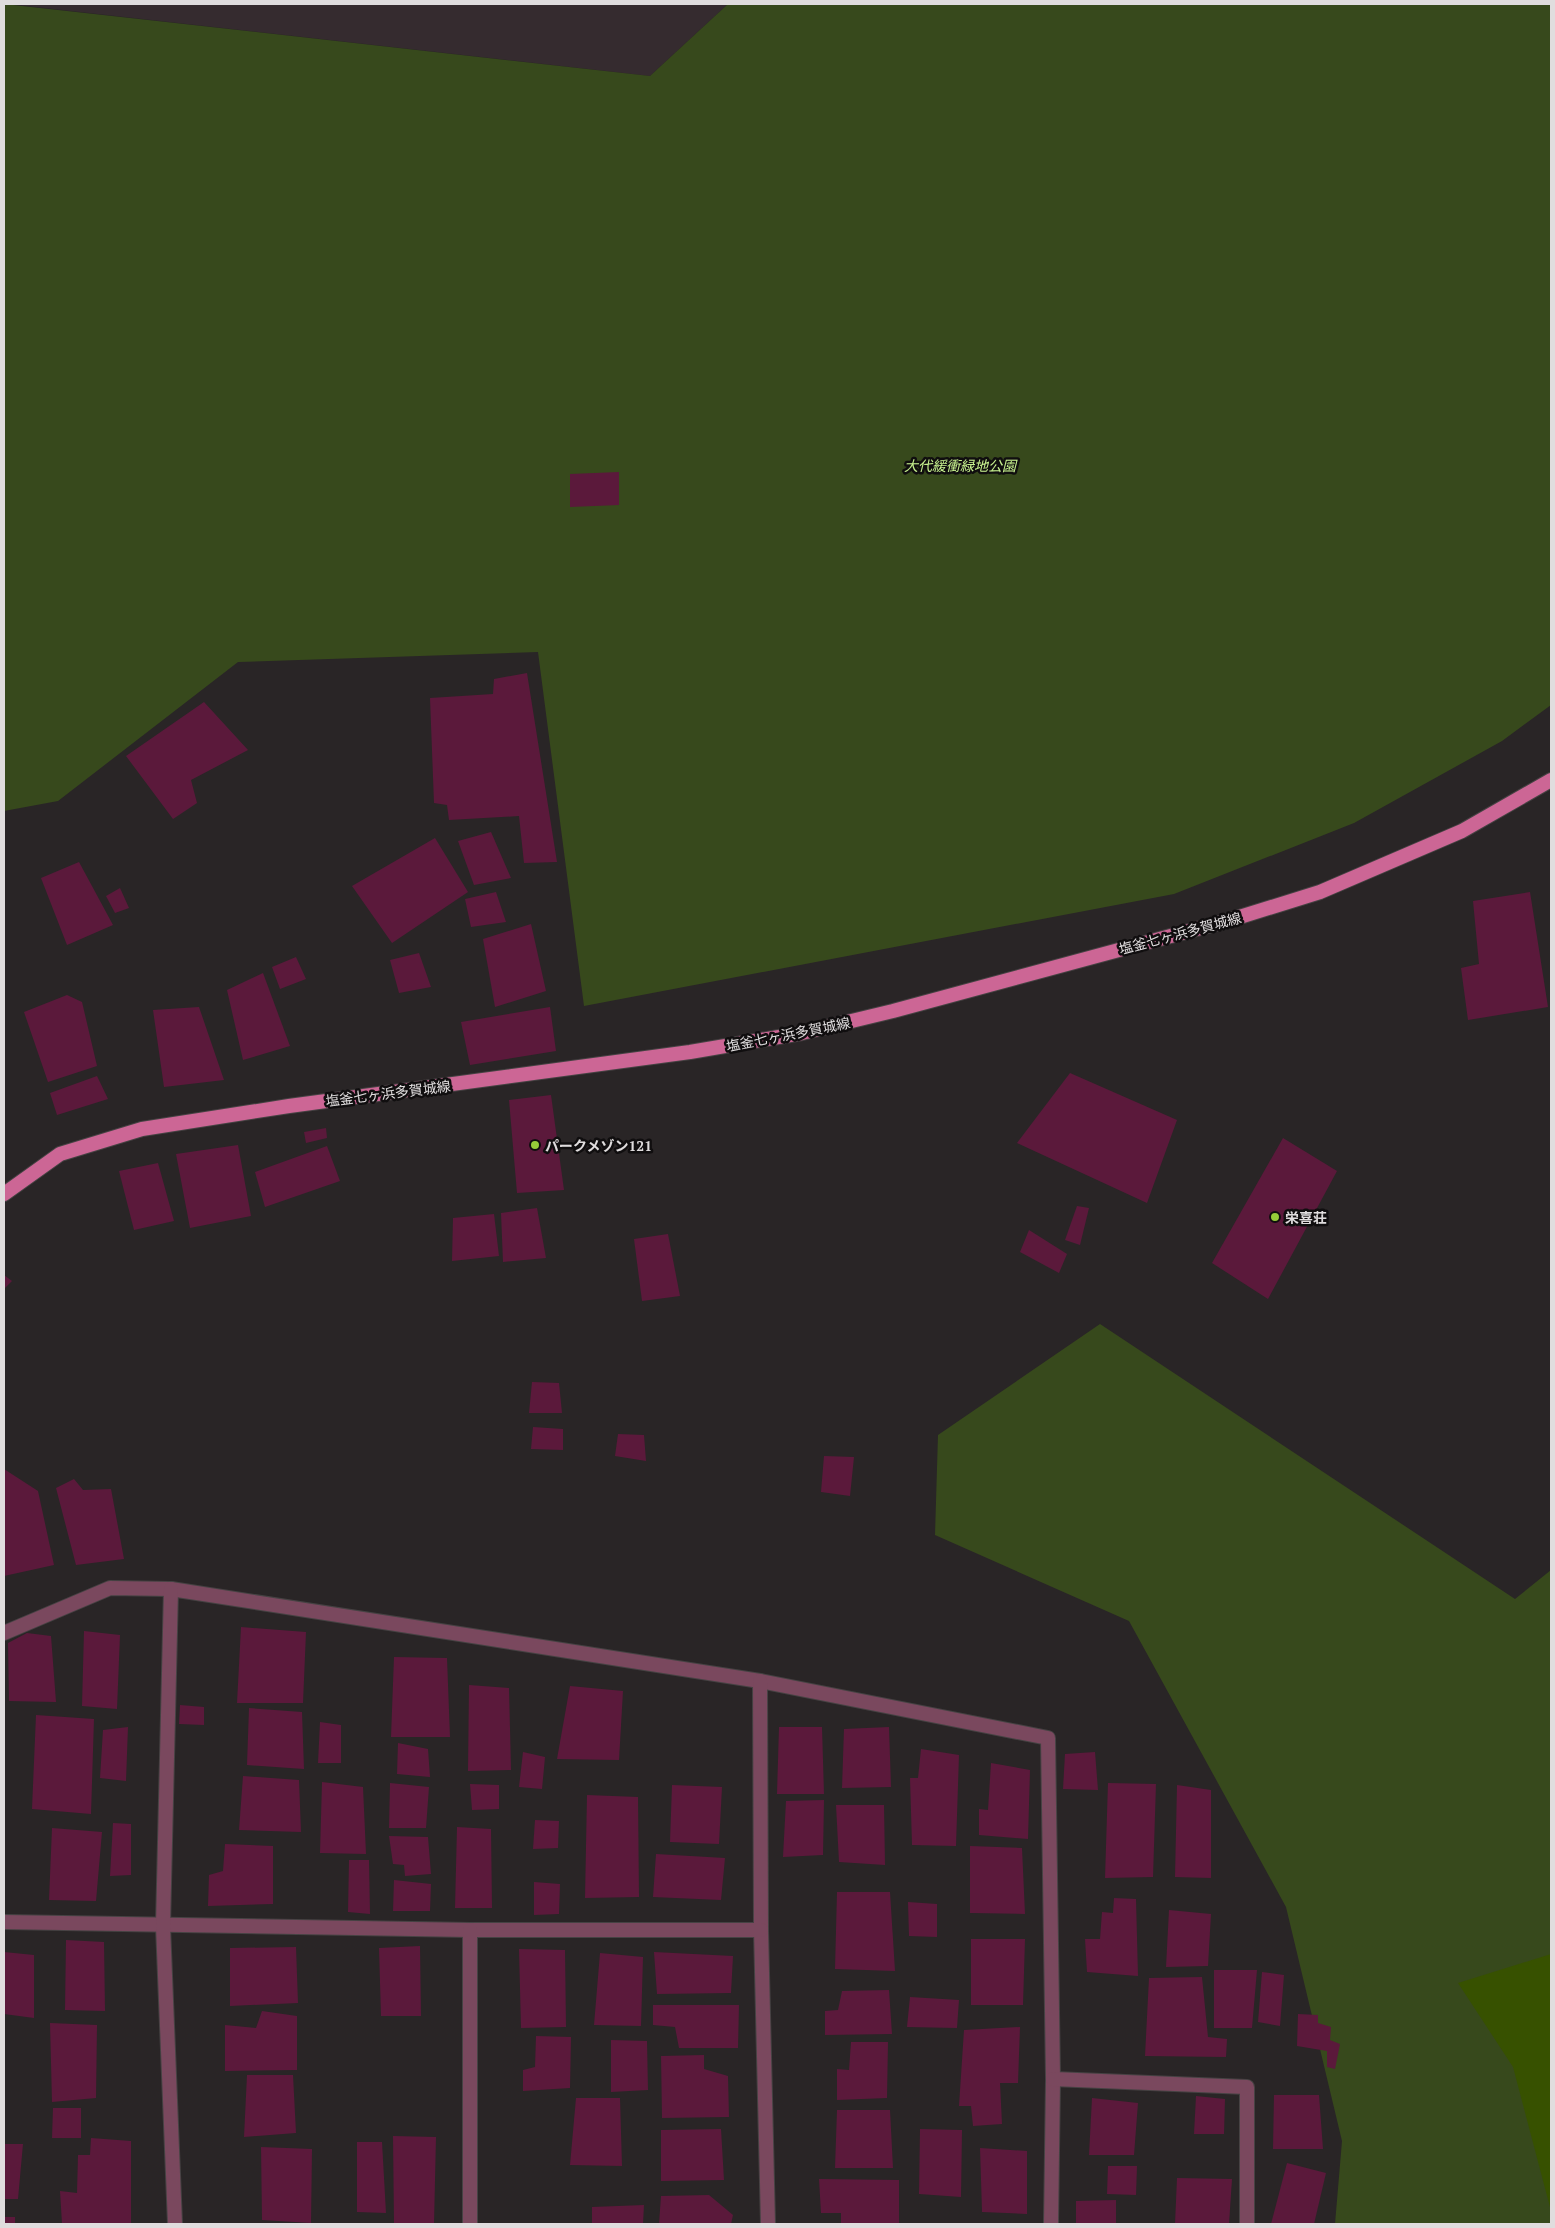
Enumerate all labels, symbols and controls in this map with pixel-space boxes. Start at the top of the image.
park label: 大代緩衝緑地公園 [904,456,1018,475]
street label: 塩釜七ヶ浜多賀城線 [1117,908,1243,958]
street label: 塩釜七ヶ浜多賀城線 [724,1013,852,1055]
street label: 塩釜七ヶ浜多賀城線 [324,1076,452,1110]
place label: パークメゾン121 [545,1136,652,1155]
marker: パークメゾン121 [529,1139,541,1151]
place label: 栄喜荘 [1285,1208,1327,1227]
marker: 栄喜荘 [1269,1211,1281,1223]

